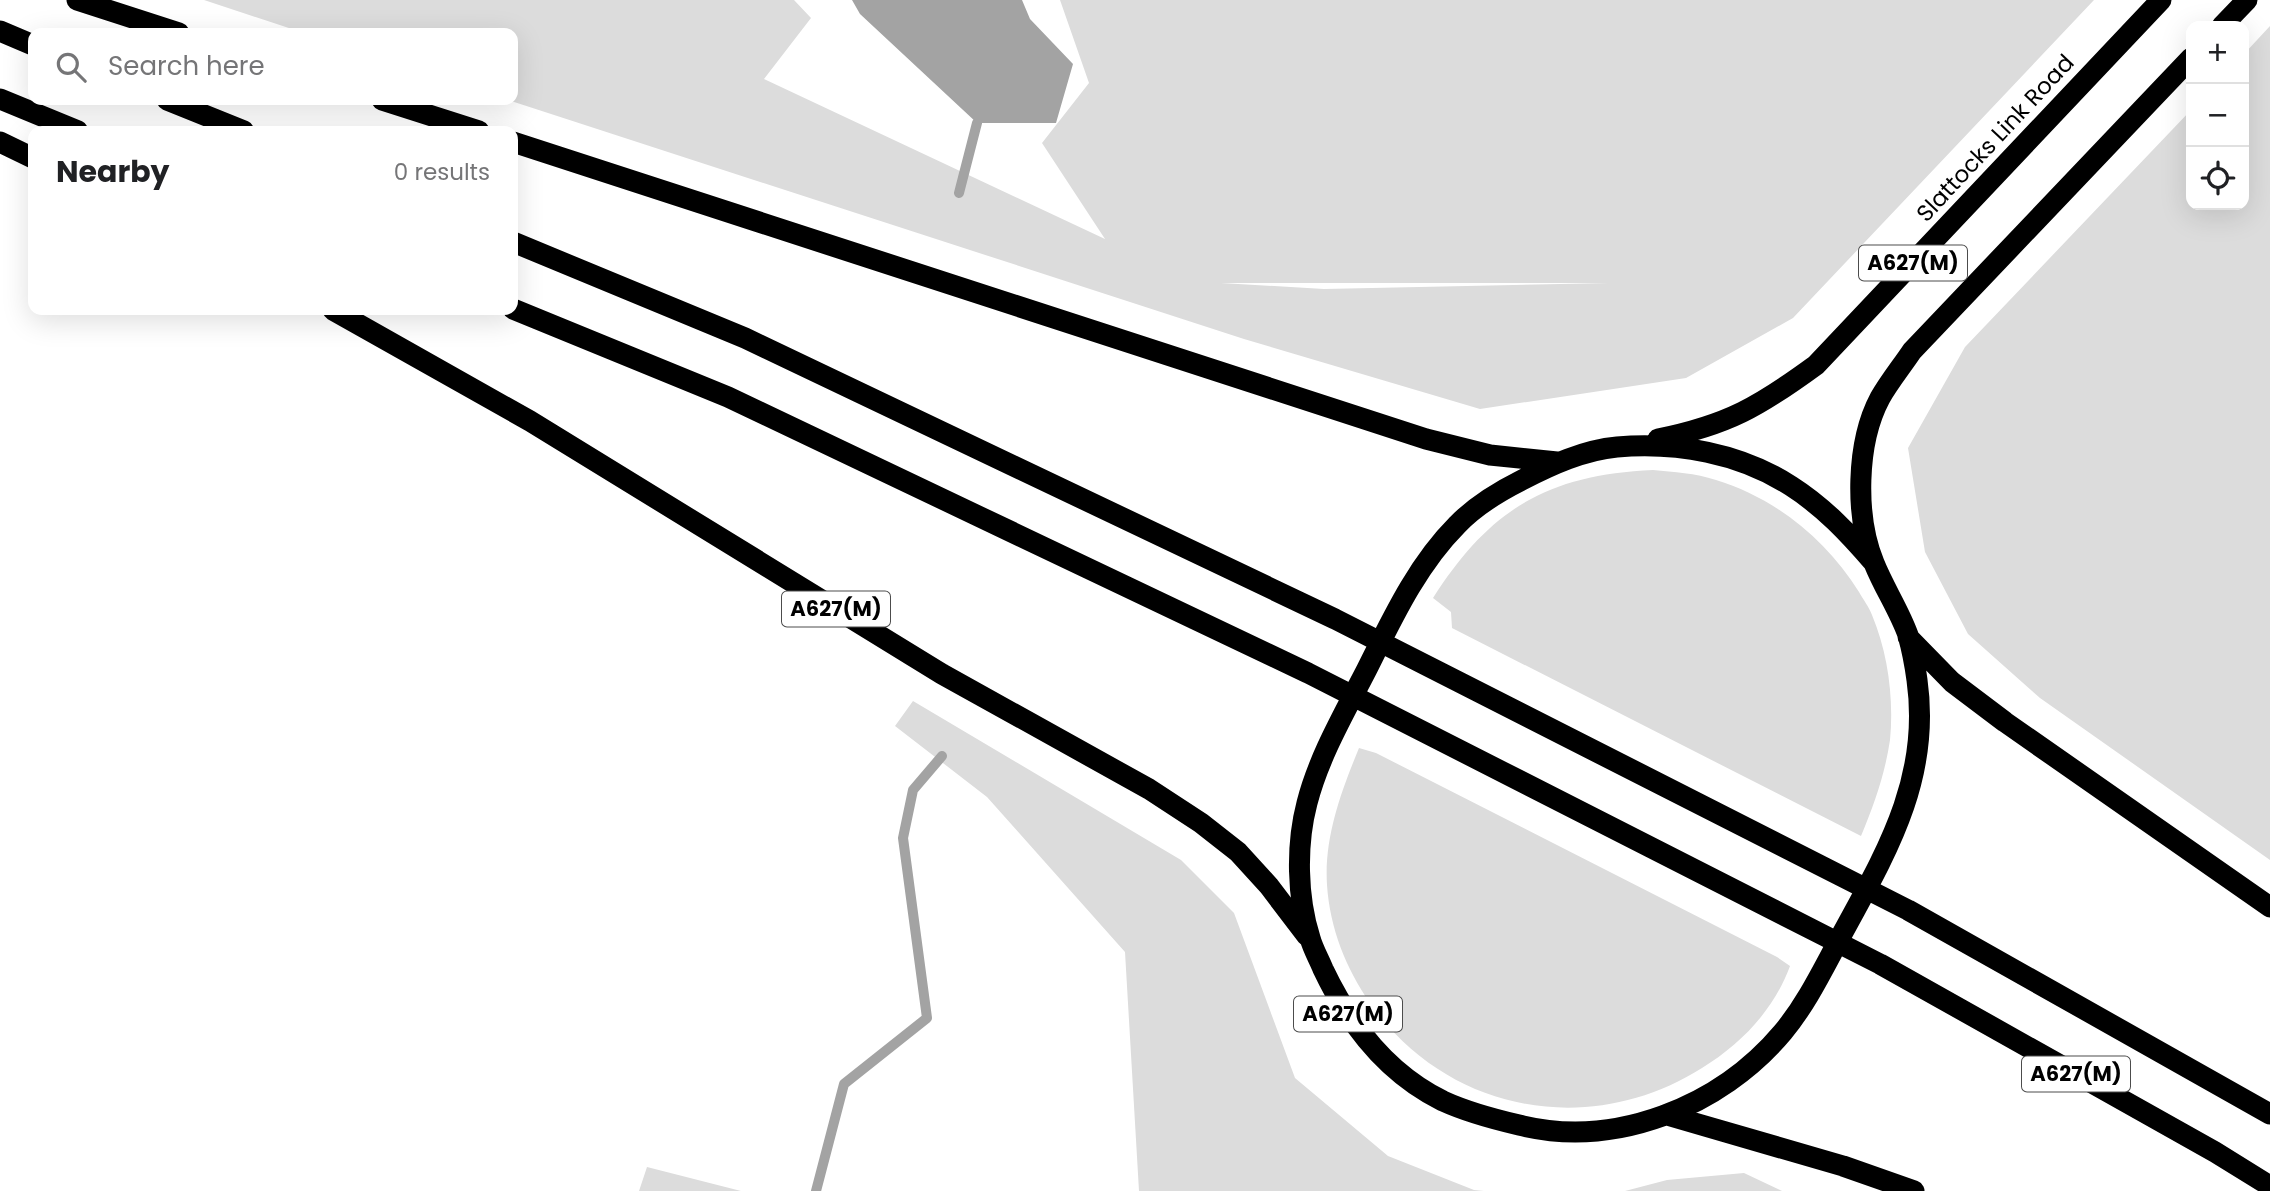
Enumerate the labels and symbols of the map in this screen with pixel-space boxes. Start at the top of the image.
street label: Slattocks Link Road [1909,47,2081,229]
road number: A627(M) [1859,246,1967,280]
road number: A627(M) [782,592,890,626]
road number: A627(M) [1294,996,1402,1032]
road number: A627(M) [2022,1056,2130,1092]

